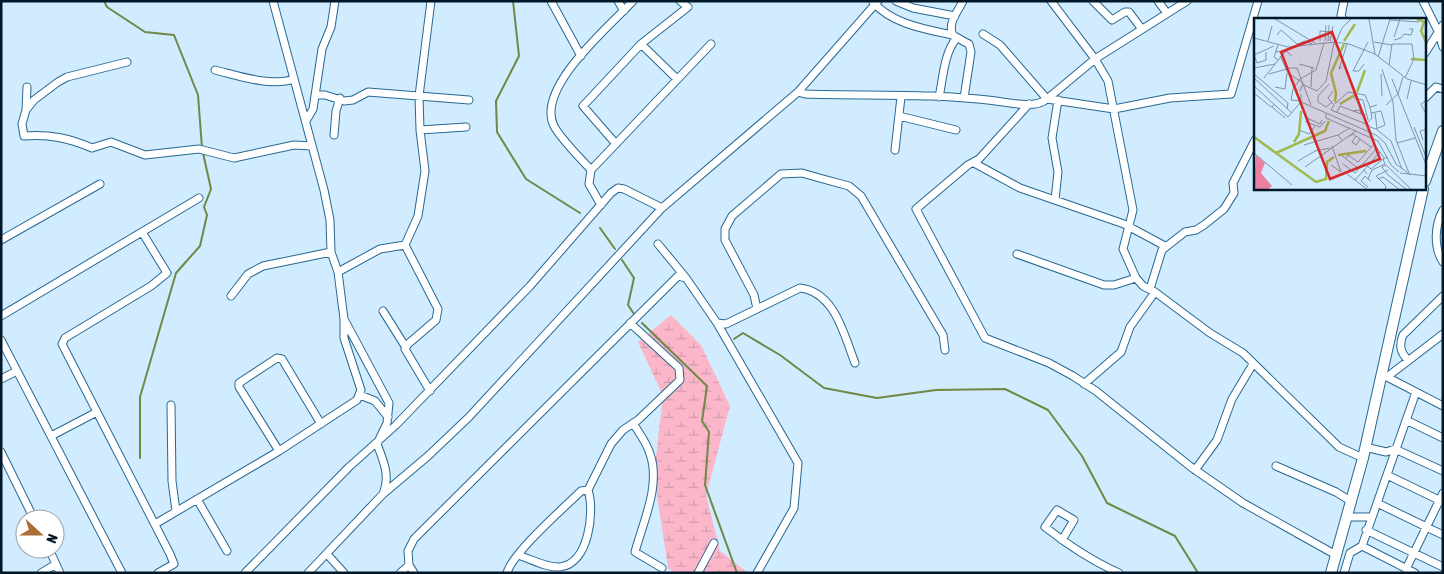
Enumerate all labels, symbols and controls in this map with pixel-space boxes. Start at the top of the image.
inset map [1254,18,1426,190]
north arrow [15,509,65,559]
text: N [43,532,61,545]

